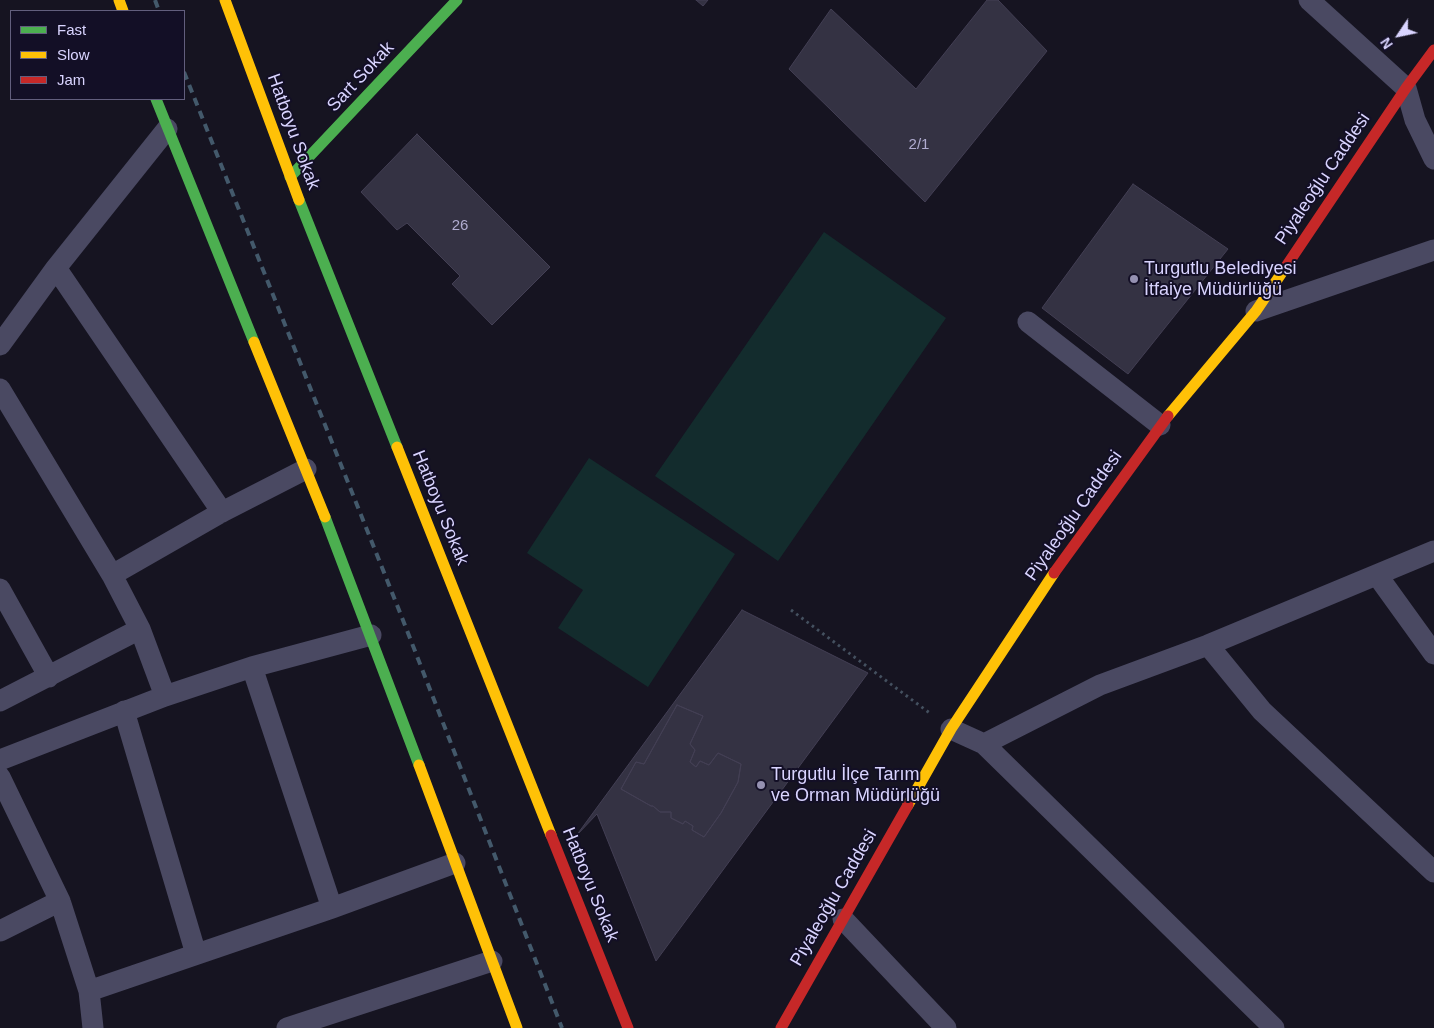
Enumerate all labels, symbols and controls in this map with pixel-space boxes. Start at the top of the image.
legend [10,10,185,100]
north arrow [1374,10,1424,60]
text: Fast [57,21,86,38]
text: N [1377,35,1396,52]
street label: Sart Sokak [323,37,399,117]
text: Slow [57,46,90,63]
text: Jam [57,71,85,88]
street label: Hatboyu Sokak [262,71,324,193]
street label: Piyaleoğlu Caddesi [1271,109,1375,249]
house number: 2/1 [909,136,929,154]
house number: 26 [452,217,468,235]
place label: Turgutlu Belediyesi İtfaiye Müdürlüğü [1144,258,1296,300]
marker: Turgutlu Belediyesi İtfaiye Müdürlüğü [1128,273,1140,285]
street label: Hatboyu Sokak [407,447,473,569]
street label: Piyaleoğlu Caddesi [1021,447,1127,585]
place label: Turgutlu İlçe Tarım ve Orman Müdürlüğü [771,764,940,806]
marker: Turgutlu İlçe Tarım ve Orman Müdürlüğü [755,779,767,791]
street label: Hatboyu Sokak [557,824,623,946]
street label: Piyaleoğlu Caddesi [786,826,882,970]

